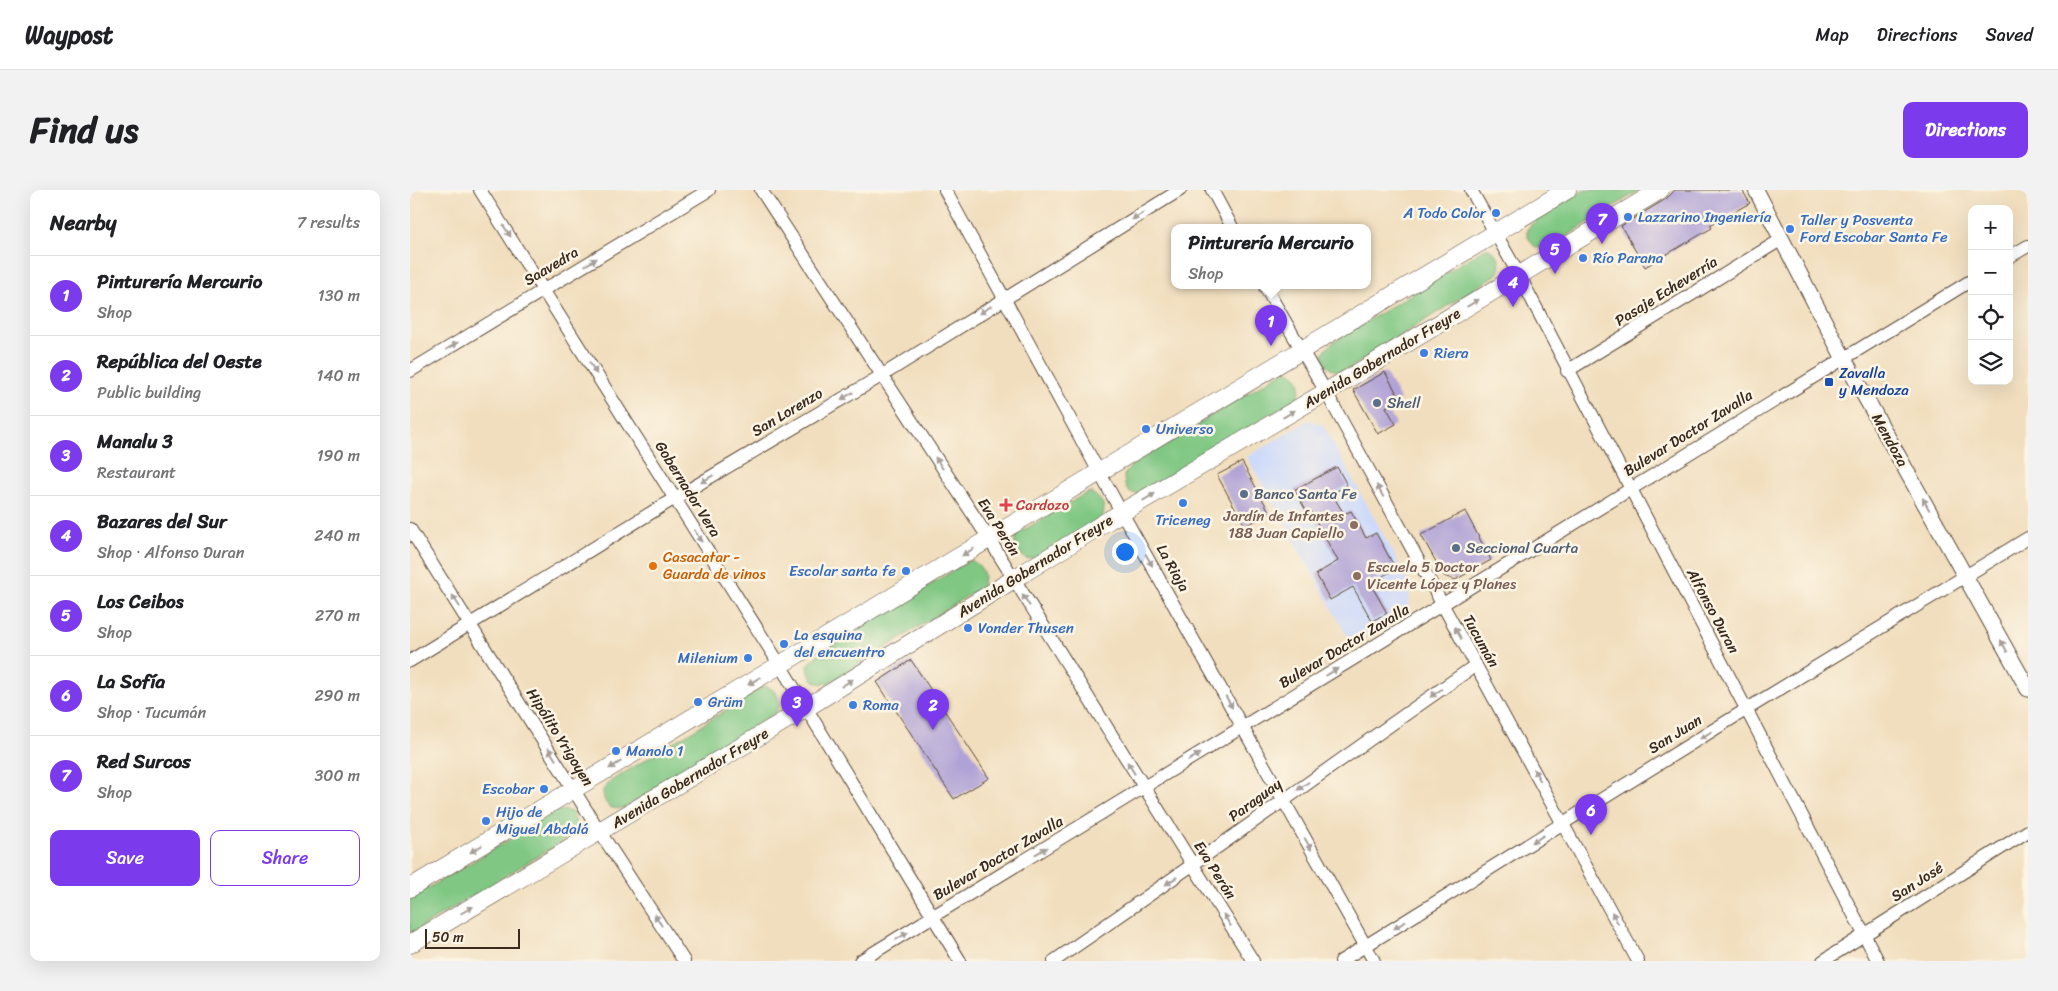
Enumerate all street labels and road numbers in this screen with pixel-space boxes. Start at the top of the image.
street label: Saavedra [518,239,584,293]
street label: Pasaje Echeverría [1609,249,1723,333]
street label: Avenida Gobernador Freyre [1297,301,1466,416]
street label: San Lorenzo [746,380,828,444]
street label: Bulevar Doctor Zavalla [1618,382,1758,483]
street label: Mendoza [1865,408,1916,472]
street label: Gobernador Vera [648,436,728,543]
street label: Eva Perón [971,492,1027,562]
street label: Avenida Gobernador Freyre [951,507,1118,625]
street label: La Rioja [1149,539,1197,597]
street label: Alfonso Duran [1679,563,1746,658]
street label: Bulevar Doctor Zavalla [1274,596,1415,695]
street label: Tucumán [1456,609,1506,673]
street label: Hipólito Yrigoyen [519,683,601,791]
street label: San Juan [1643,707,1707,761]
street label: Avenida Gobernador Freyre [605,721,774,836]
street label: Paraguay [1223,771,1288,828]
street label: Bulevar Doctor Zavalla [928,808,1069,907]
street label: Eva Perón [1187,835,1243,905]
street label: San José [1886,855,1949,909]

